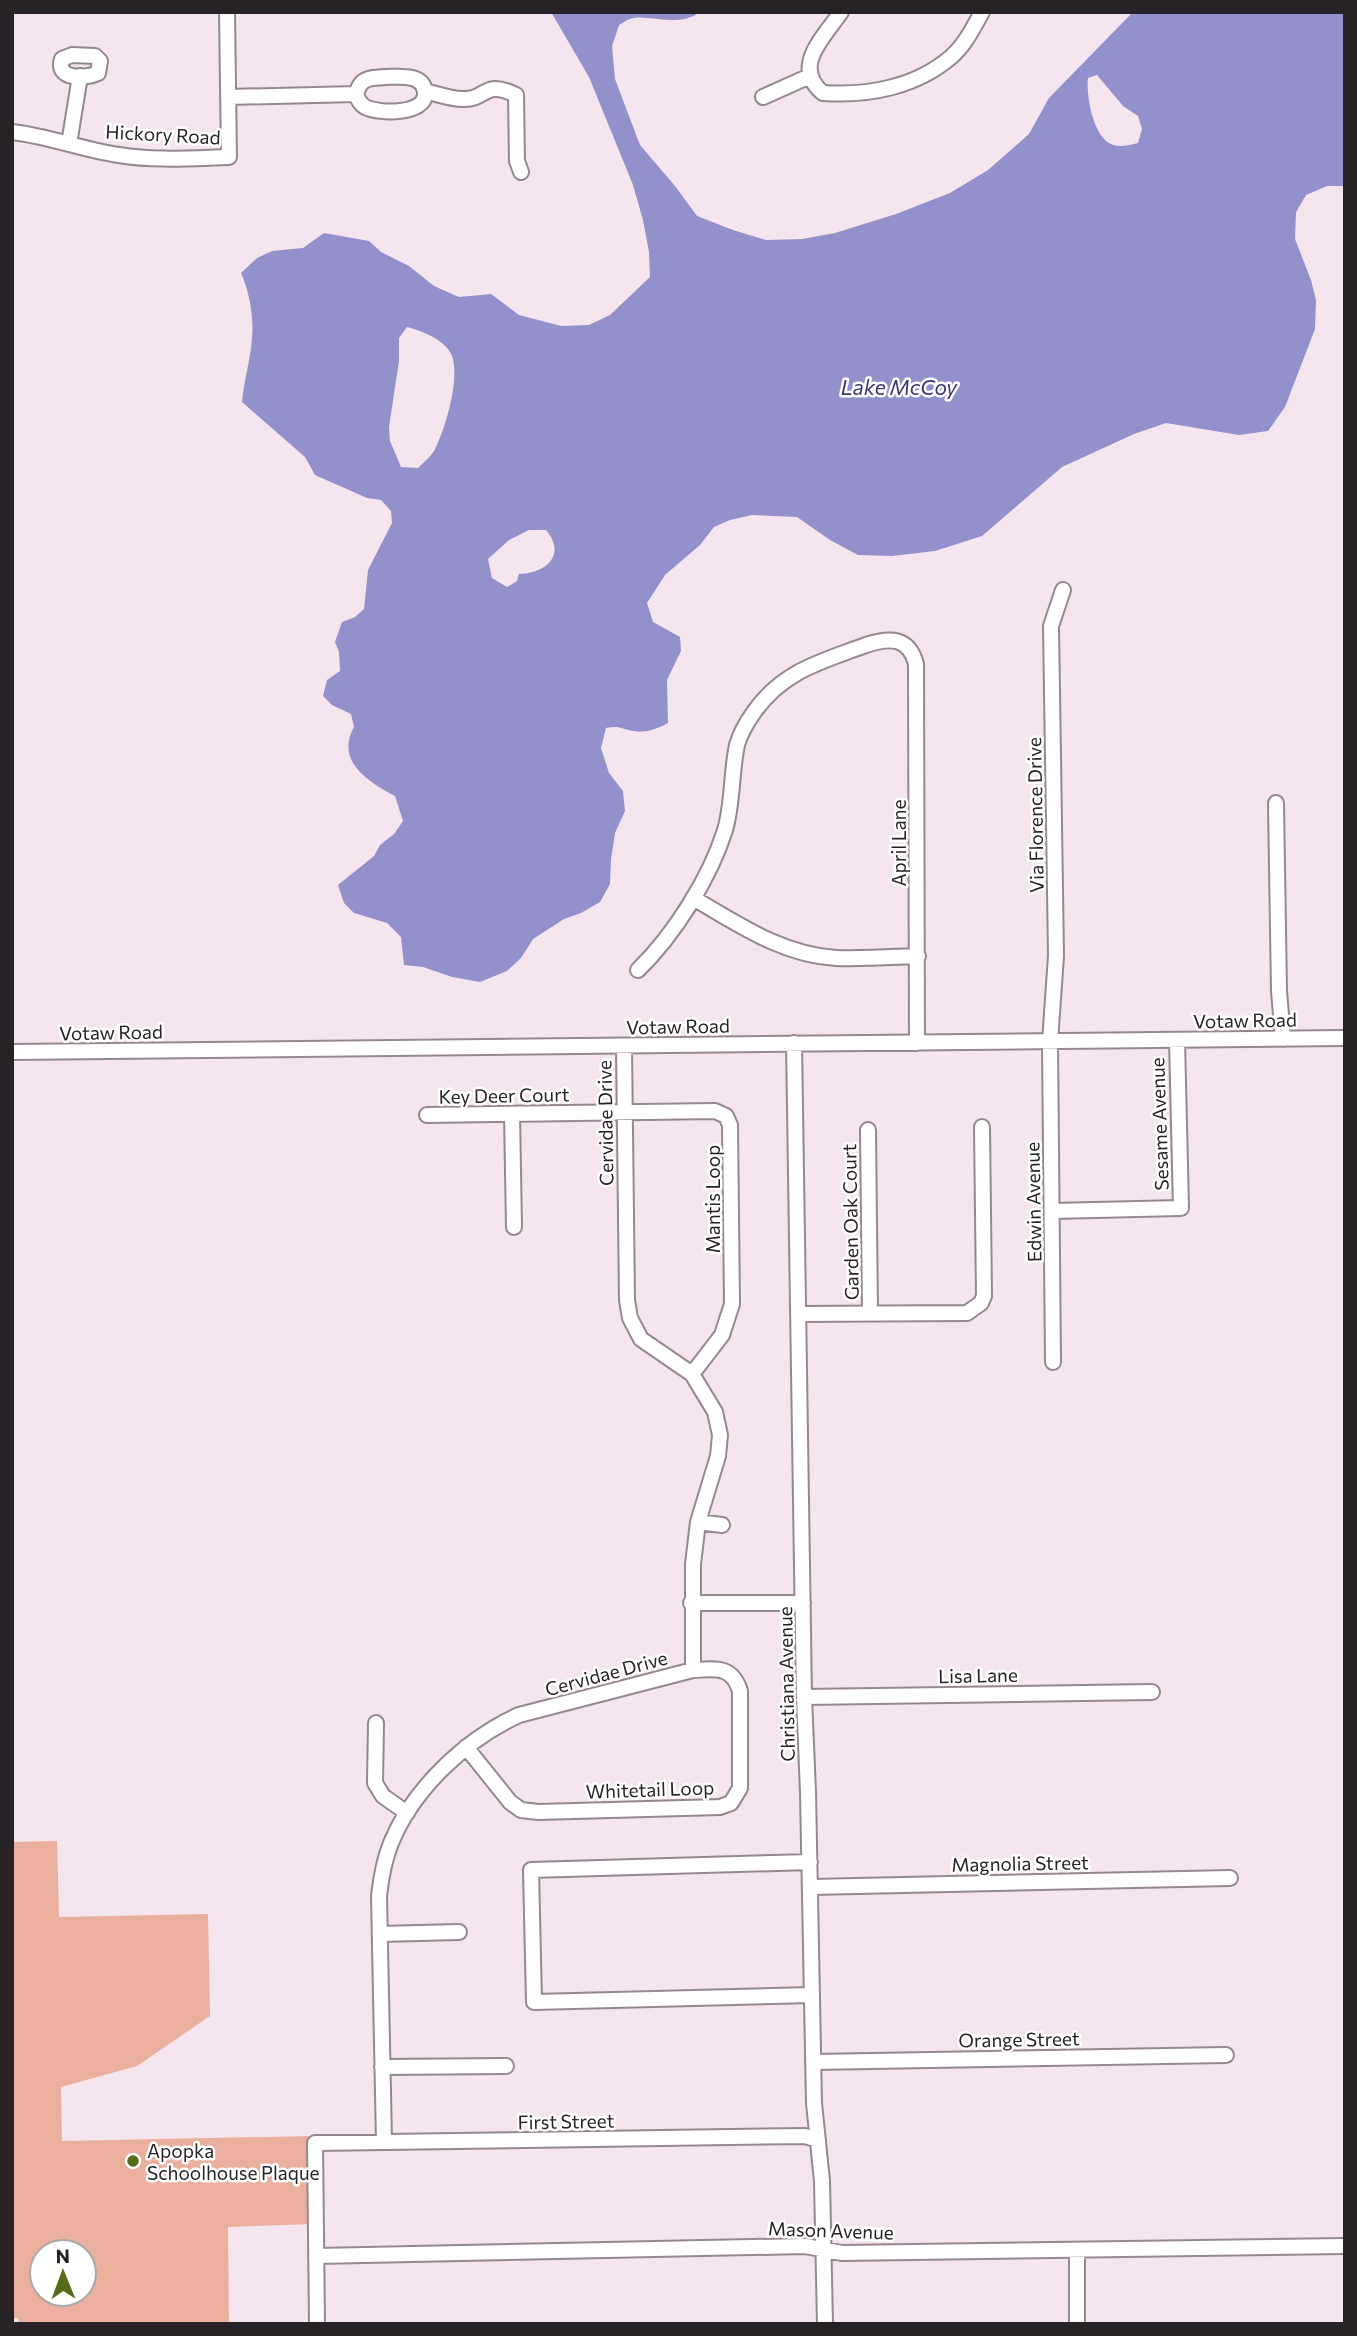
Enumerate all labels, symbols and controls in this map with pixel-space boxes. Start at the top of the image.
street label: Hickory Road [105,120,221,148]
water label: Lake McCoy [841,374,958,399]
street label: Via Florence Drive [1022,737,1048,893]
street label: April Lane [887,799,910,887]
street label: Votaw Road [1193,1008,1297,1032]
street label: Votaw Road [626,1014,730,1038]
street label: Votaw Road [59,1020,163,1044]
street label: Sesame Avenue [1145,1057,1173,1191]
street label: Cervidae Drive [592,1060,618,1186]
street label: Key Deer Court [438,1082,570,1108]
street label: Edwin Avenue [1020,1142,1046,1262]
street label: Garden Oak Court [837,1143,863,1300]
street label: Mantis Loop [701,1145,724,1253]
street label: Christiana Avenue [773,1606,799,1762]
street label: Cervidae Drive [542,1646,670,1700]
street label: Lisa Lane [938,1663,1018,1687]
street label: Whitetail Loop [585,1775,715,1803]
street label: Magnolia Street [951,1850,1089,1876]
street label: Orange Street [958,2026,1080,2052]
street label: First Street [517,2109,615,2133]
place label: Apopka Schoolhouse Plaque [147,2139,320,2184]
marker: Apopka Schoolhouse Plaque [125,2153,141,2169]
street label: Mason Avenue [768,2216,894,2244]
north arrow [28,2238,98,2308]
text: N [55,2244,70,2267]

